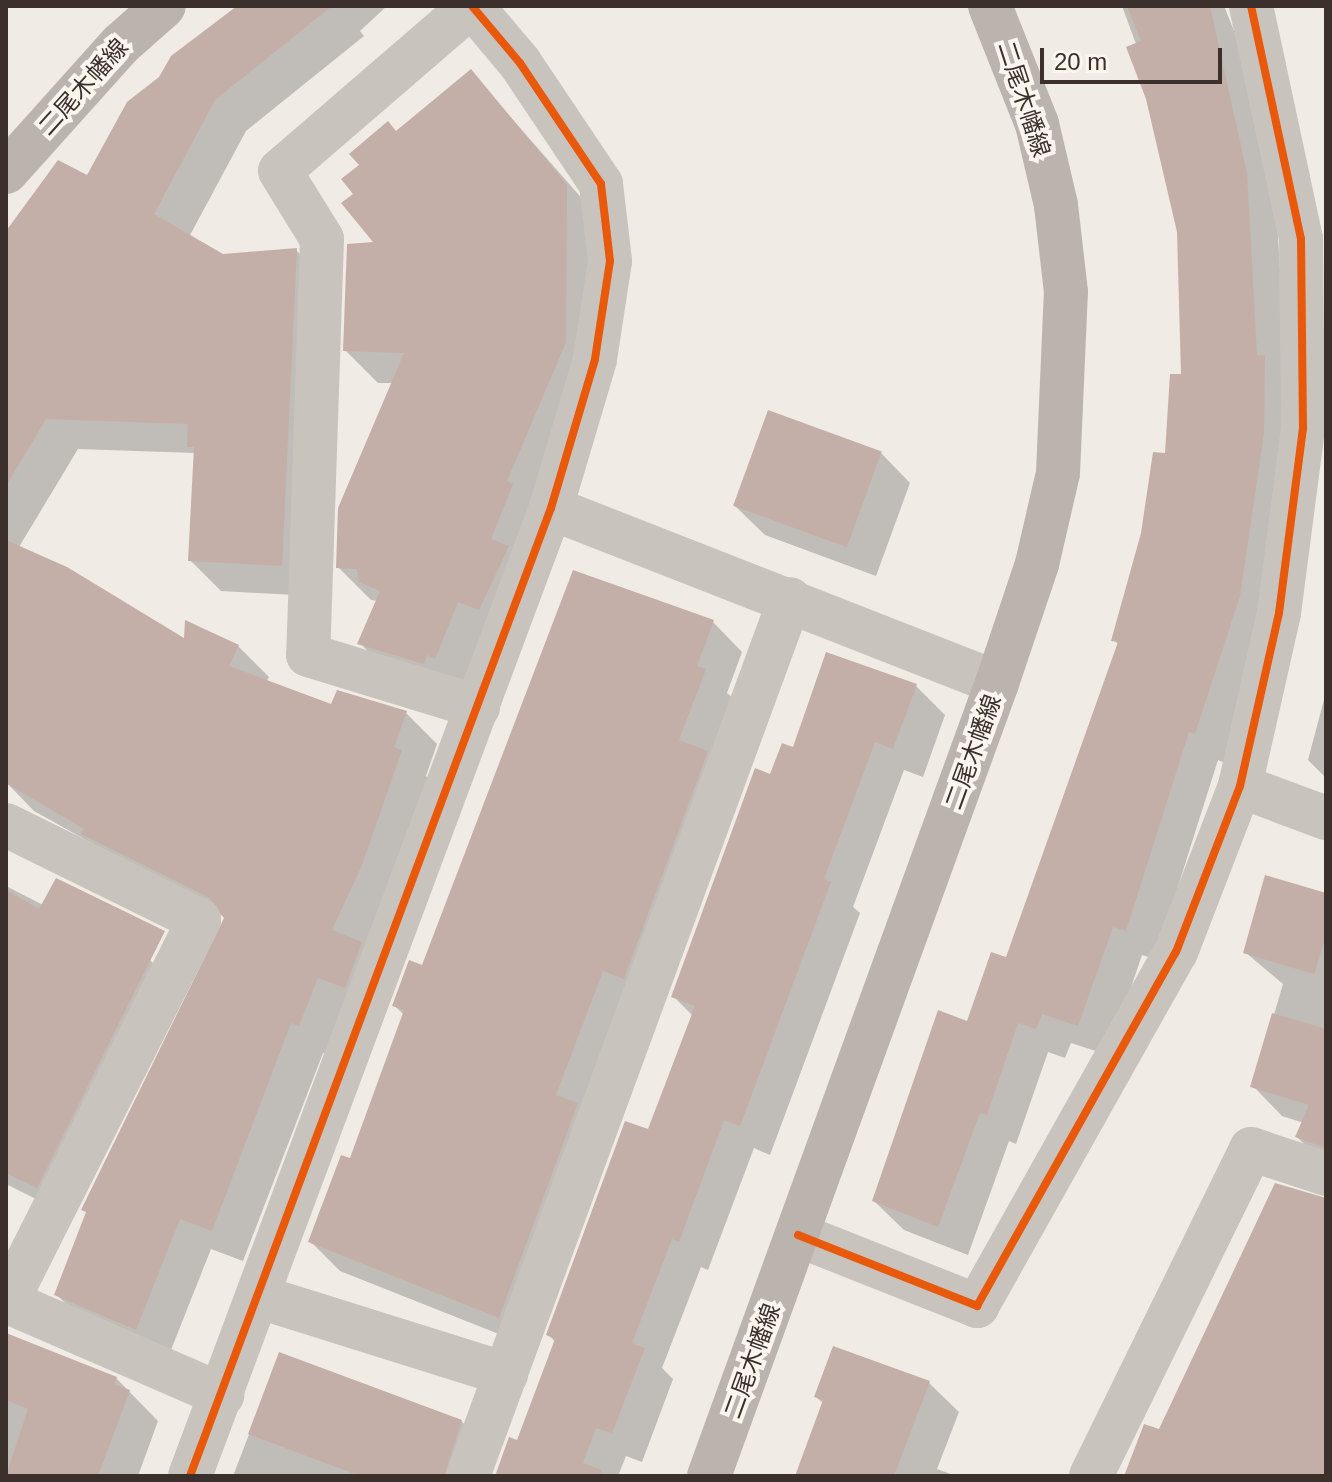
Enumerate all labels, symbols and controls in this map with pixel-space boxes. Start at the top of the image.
scale bar [1044,32,1226,82]
street label: 二尾木幡線 [32,33,134,141]
street label: 二尾木幡線 [992,37,1056,161]
text: 20 m [1054,48,1107,75]
street label: 二尾木幡線 [939,691,1007,813]
street label: 二尾木幡線 [718,1300,786,1422]

